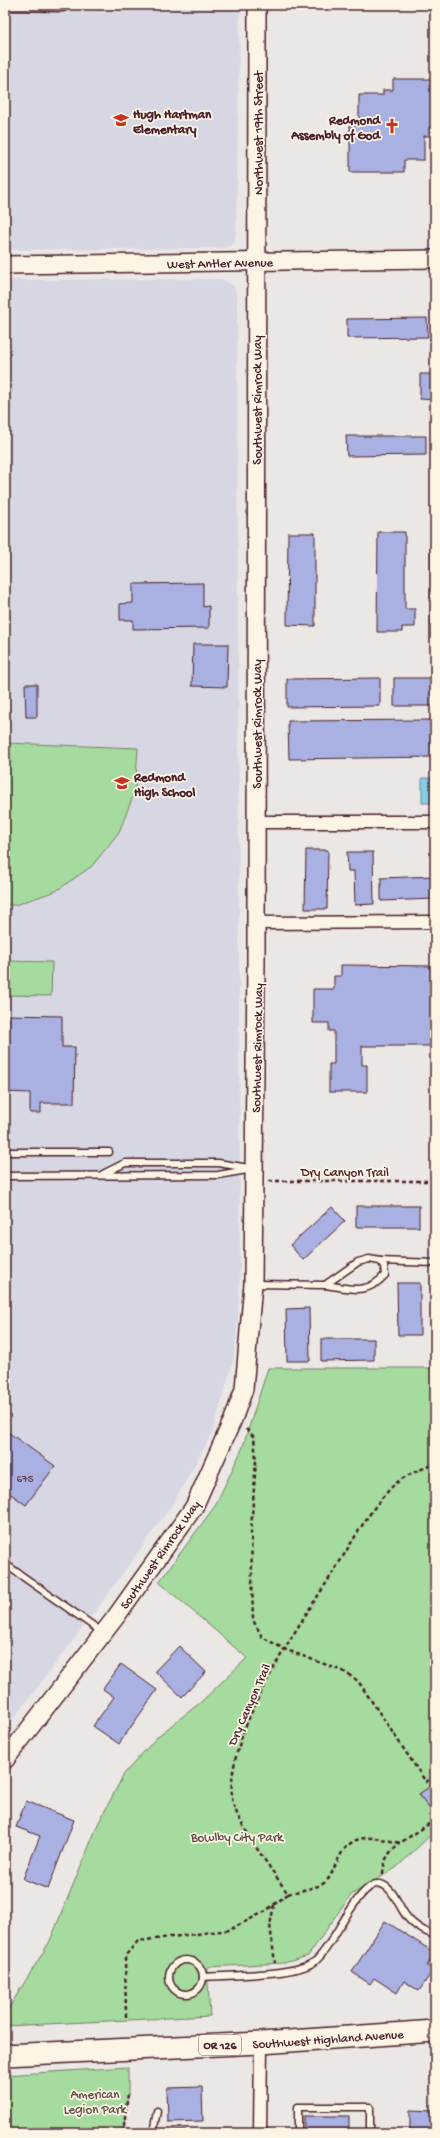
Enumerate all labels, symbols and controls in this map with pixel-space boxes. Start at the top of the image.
street label: Northwest 19th Street [252,69,267,195]
place label: Hugh Hartman Elementary [133,108,212,138]
school or university icon: Hugh Hartman Elementary [112,111,130,129]
place label: Redmond Assembly of God [290,114,381,144]
church icon: Redmond Assembly of God [383,117,401,135]
street label: West Antler Avenue [167,256,274,273]
street label: Southwest Rimrock Way [251,335,266,465]
street label: Southwest Rimrock Way [251,659,266,789]
place label: Redmond High School [133,771,196,801]
school or university icon: Redmond High School [113,774,131,792]
street label: Southwest Rimrock Way [250,983,267,1113]
street label: Dry Canyon Trail [300,1166,389,1181]
house number: 675 [16,1474,34,1486]
street label: Southwest Rimrock Way [118,1498,205,1613]
street label: Dry Canyon Trail [225,1662,275,1749]
park label: Bowlby City Park [190,1831,284,1846]
street label: Southwest Highland Avenue [252,2028,405,2053]
road number: OR 126 [199,2035,241,2055]
park label: American Legion Park [64,2088,127,2118]

